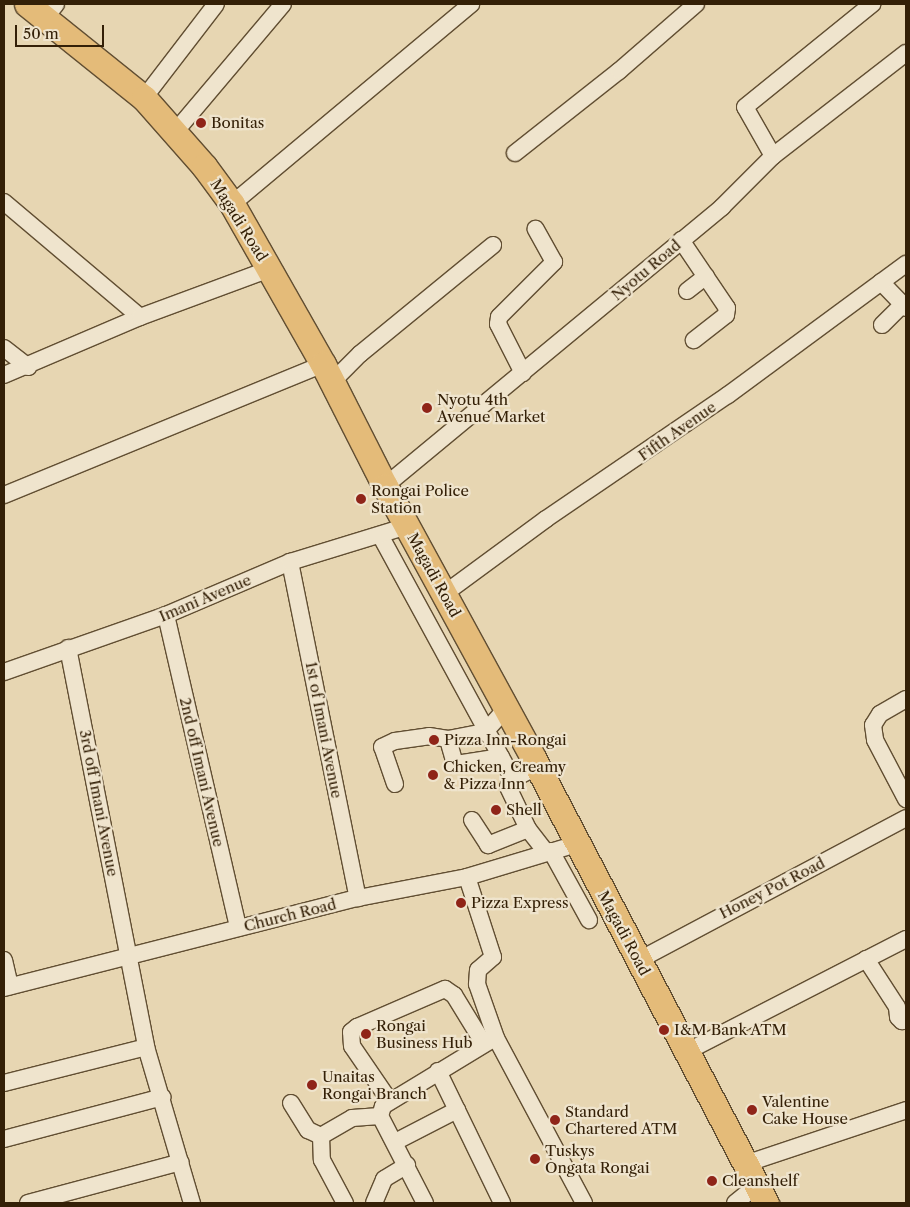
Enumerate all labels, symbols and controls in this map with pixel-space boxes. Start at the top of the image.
scale bar [18,15,106,47]
text: 50 m [23,24,59,43]
place label: Bonitas [211,114,264,132]
marker: Bonitas [195,117,207,129]
street label: Magadi Road [207,176,271,264]
street label: Nyotu Road [608,236,684,304]
place label: Nyotu 4th Avenue Market [437,390,545,425]
street label: Fifth Avenue [634,397,720,465]
marker: Nyotu 4th Avenue Market [421,402,433,414]
place label: Rongai Police Station [371,481,469,516]
marker: Rongai Police Station [355,493,367,505]
street label: Magadi Road [403,530,465,620]
street label: Imani Avenue [156,570,254,626]
street label: 1st of Imani Avenue [302,660,346,800]
street label: 2nd off Imani Avenue [176,695,228,849]
street label: 3rd off Imani Avenue [76,728,122,878]
place label: Pizza Inn-Rongai [444,731,567,749]
marker: Pizza Inn-Rongai [428,734,440,746]
place label: Chicken, Creamy & Pizza Inn [443,757,566,792]
marker: Chicken, Creamy & Pizza Inn [427,769,439,781]
place label: Shell [506,801,542,819]
marker: Shell [490,804,502,816]
street label: Honey Pot Road [716,854,828,922]
street label: Magadi Road [594,887,654,979]
place label: Pizza Express [471,894,569,912]
street label: Church Road [242,895,338,935]
marker: Pizza Express [455,897,467,909]
place label: Rongai Business Hub [376,1016,473,1051]
place label: I&M Bank ATM [674,1021,788,1039]
marker: I&M Bank ATM [658,1024,670,1036]
marker: Rongai Business Hub [360,1028,372,1040]
place label: Unaitas Rongai Branch [322,1067,427,1102]
marker: Unaitas Rongai Branch [306,1079,318,1091]
place label: Valentine Cake House [762,1092,848,1127]
place label: Standard Chartered ATM [565,1102,678,1137]
marker: Valentine Cake House [746,1104,758,1116]
marker: Standard Chartered ATM [549,1114,561,1126]
place label: Tuskys Ongata Rongai [545,1141,650,1176]
marker: Tuskys Ongata Rongai [529,1153,541,1165]
place label: Cleanshelf [722,1172,798,1190]
marker: Cleanshelf [706,1175,718,1187]

